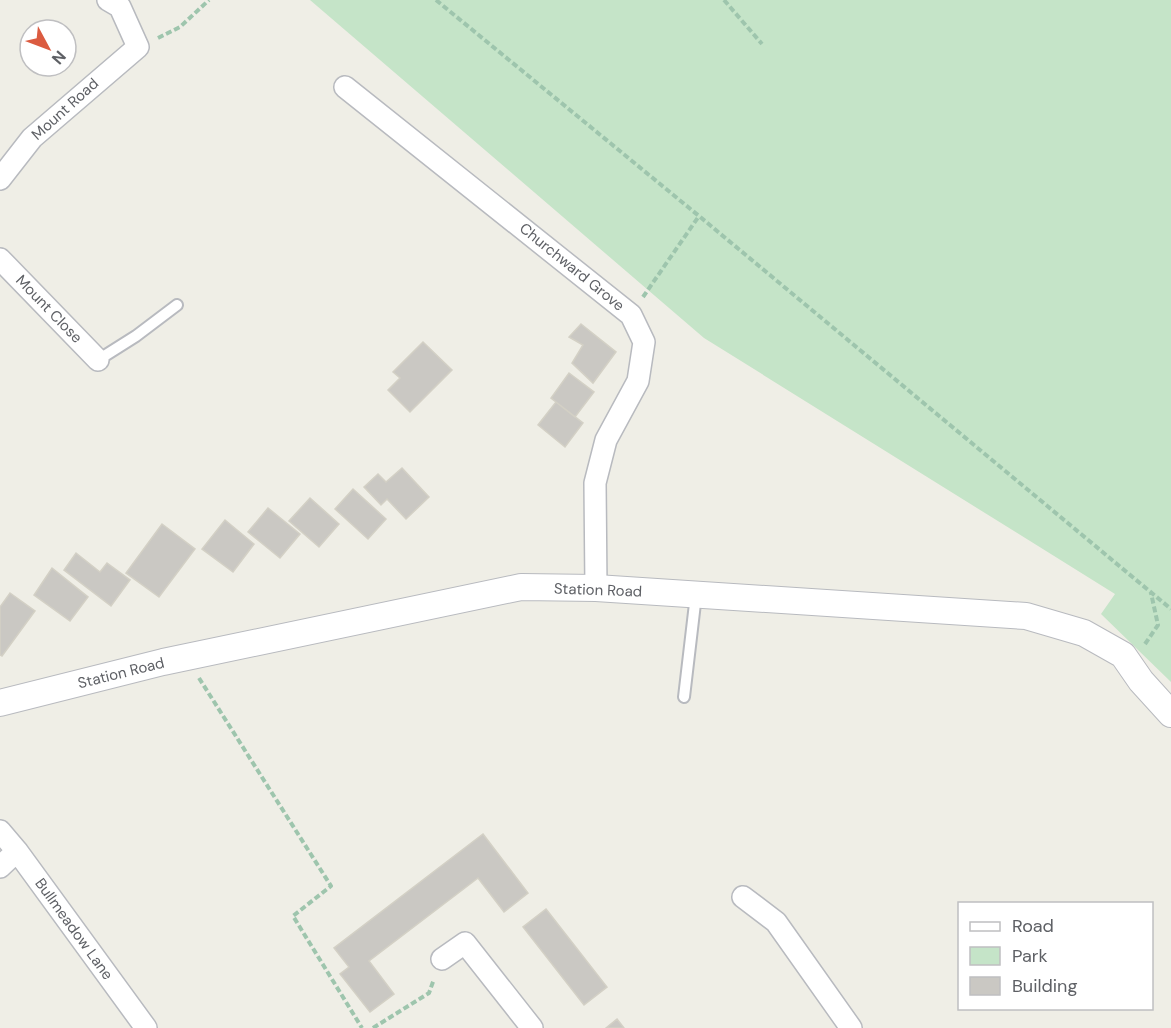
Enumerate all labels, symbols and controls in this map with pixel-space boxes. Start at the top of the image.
north arrow [18,18,78,78]
text: N [47,46,71,69]
street label: Mount Road [27,74,103,144]
street label: Churchward Grove [515,218,629,316]
street label: Mount Close [11,271,87,347]
street label: Station Road [553,578,643,602]
street label: Station Road [76,653,166,693]
street label: Bullmeadow Lane [30,874,118,984]
legend [958,902,1153,1010]
text: Road [1012,914,1054,938]
text: Park [1012,944,1048,968]
text: Building [1012,974,1077,998]

